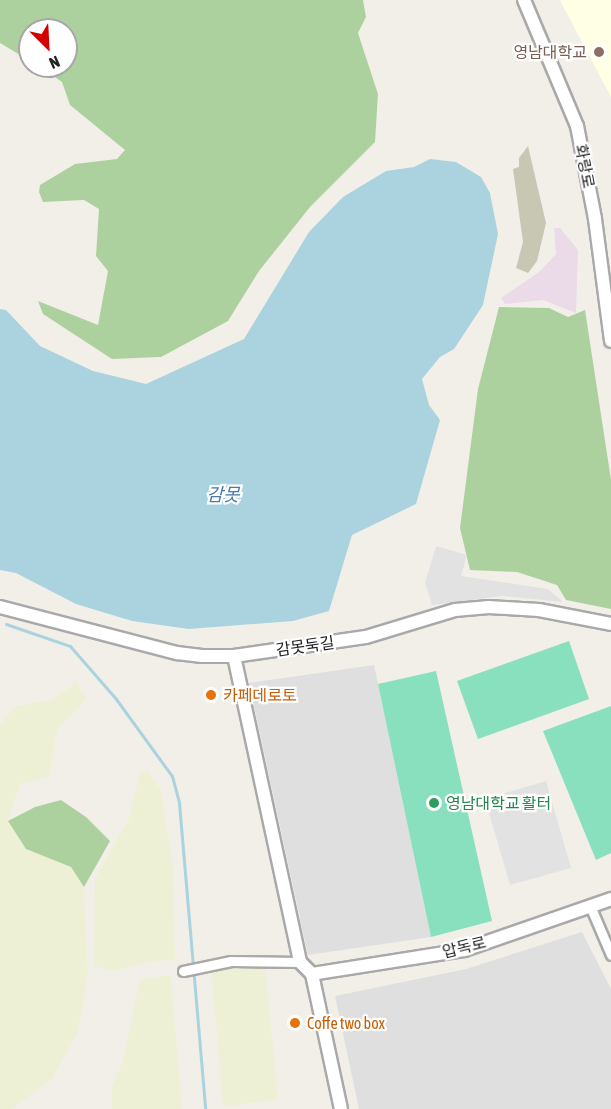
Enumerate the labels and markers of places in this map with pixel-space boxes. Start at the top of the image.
place label: 영남대학교 [513,42,587,62]
marker: 영남대학교 [592,45,606,59]
place label: 카페데로토 [223,685,297,705]
marker: 카페데로토 [204,688,218,702]
place label: 영남대학교 활터 [446,793,551,813]
marker: 영남대학교 활터 [427,796,441,810]
place label: Coffe two box [307,1013,385,1033]
marker: Coffe two box [288,1016,302,1030]

